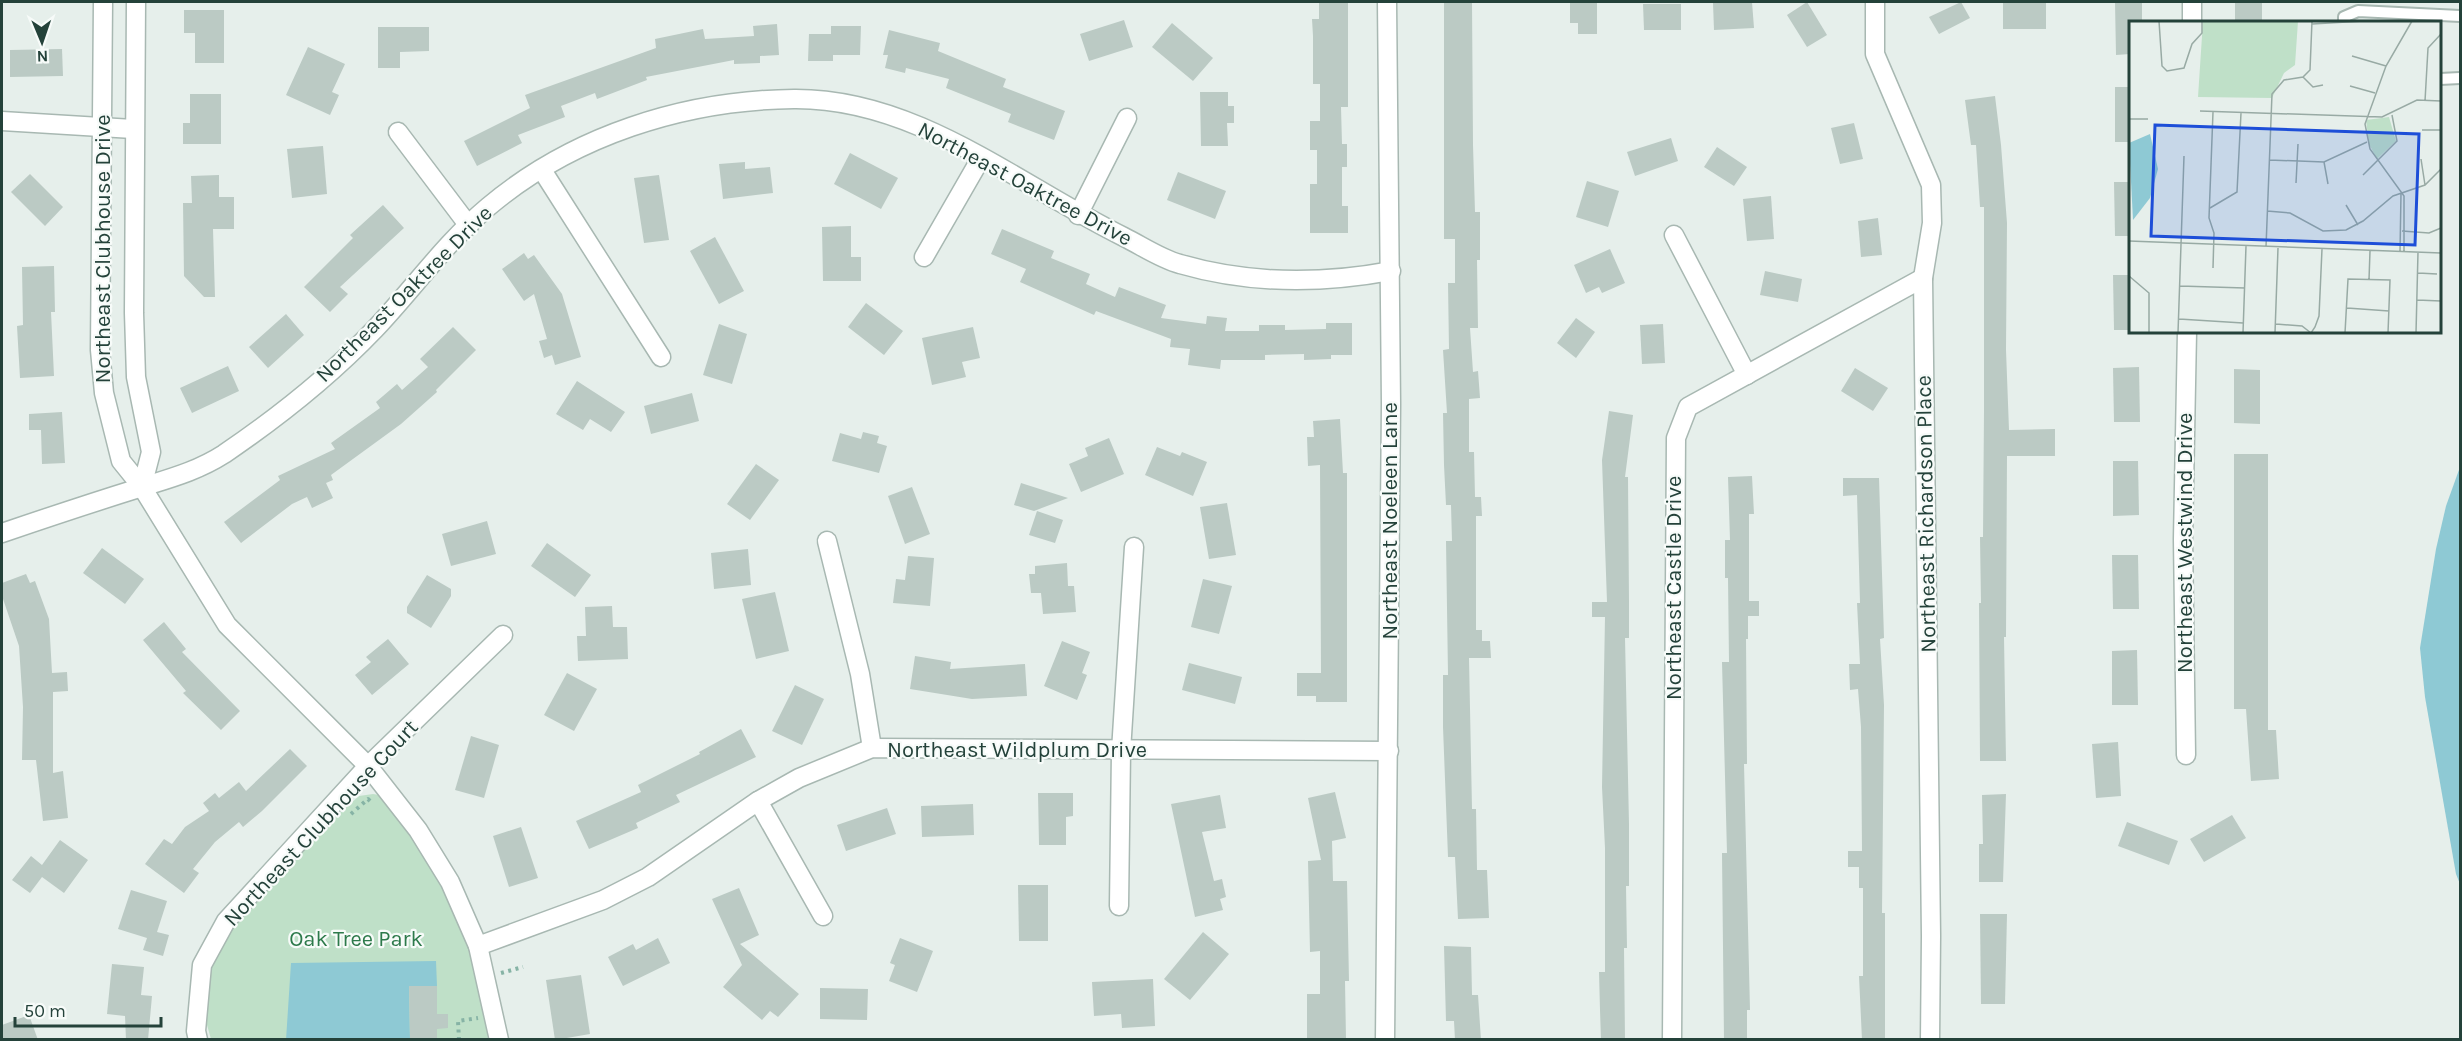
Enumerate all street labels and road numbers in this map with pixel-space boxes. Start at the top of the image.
street label: Northeast Clubhouse Drive [90,114,116,384]
street label: Northeast Oaktree Drive [913,116,1137,252]
street label: Northeast Oaktree Drive [310,200,498,388]
street label: Northeast Richardson Place [1911,375,1941,653]
street label: Northeast Noeleen Lane [1377,402,1403,640]
street label: Northeast Westwind Drive [2172,413,2198,673]
street label: Northeast Castle Drive [1661,476,1687,700]
street label: Northeast Clubhouse Court [218,714,424,932]
street label: Northeast Wildplum Drive [887,737,1147,763]

